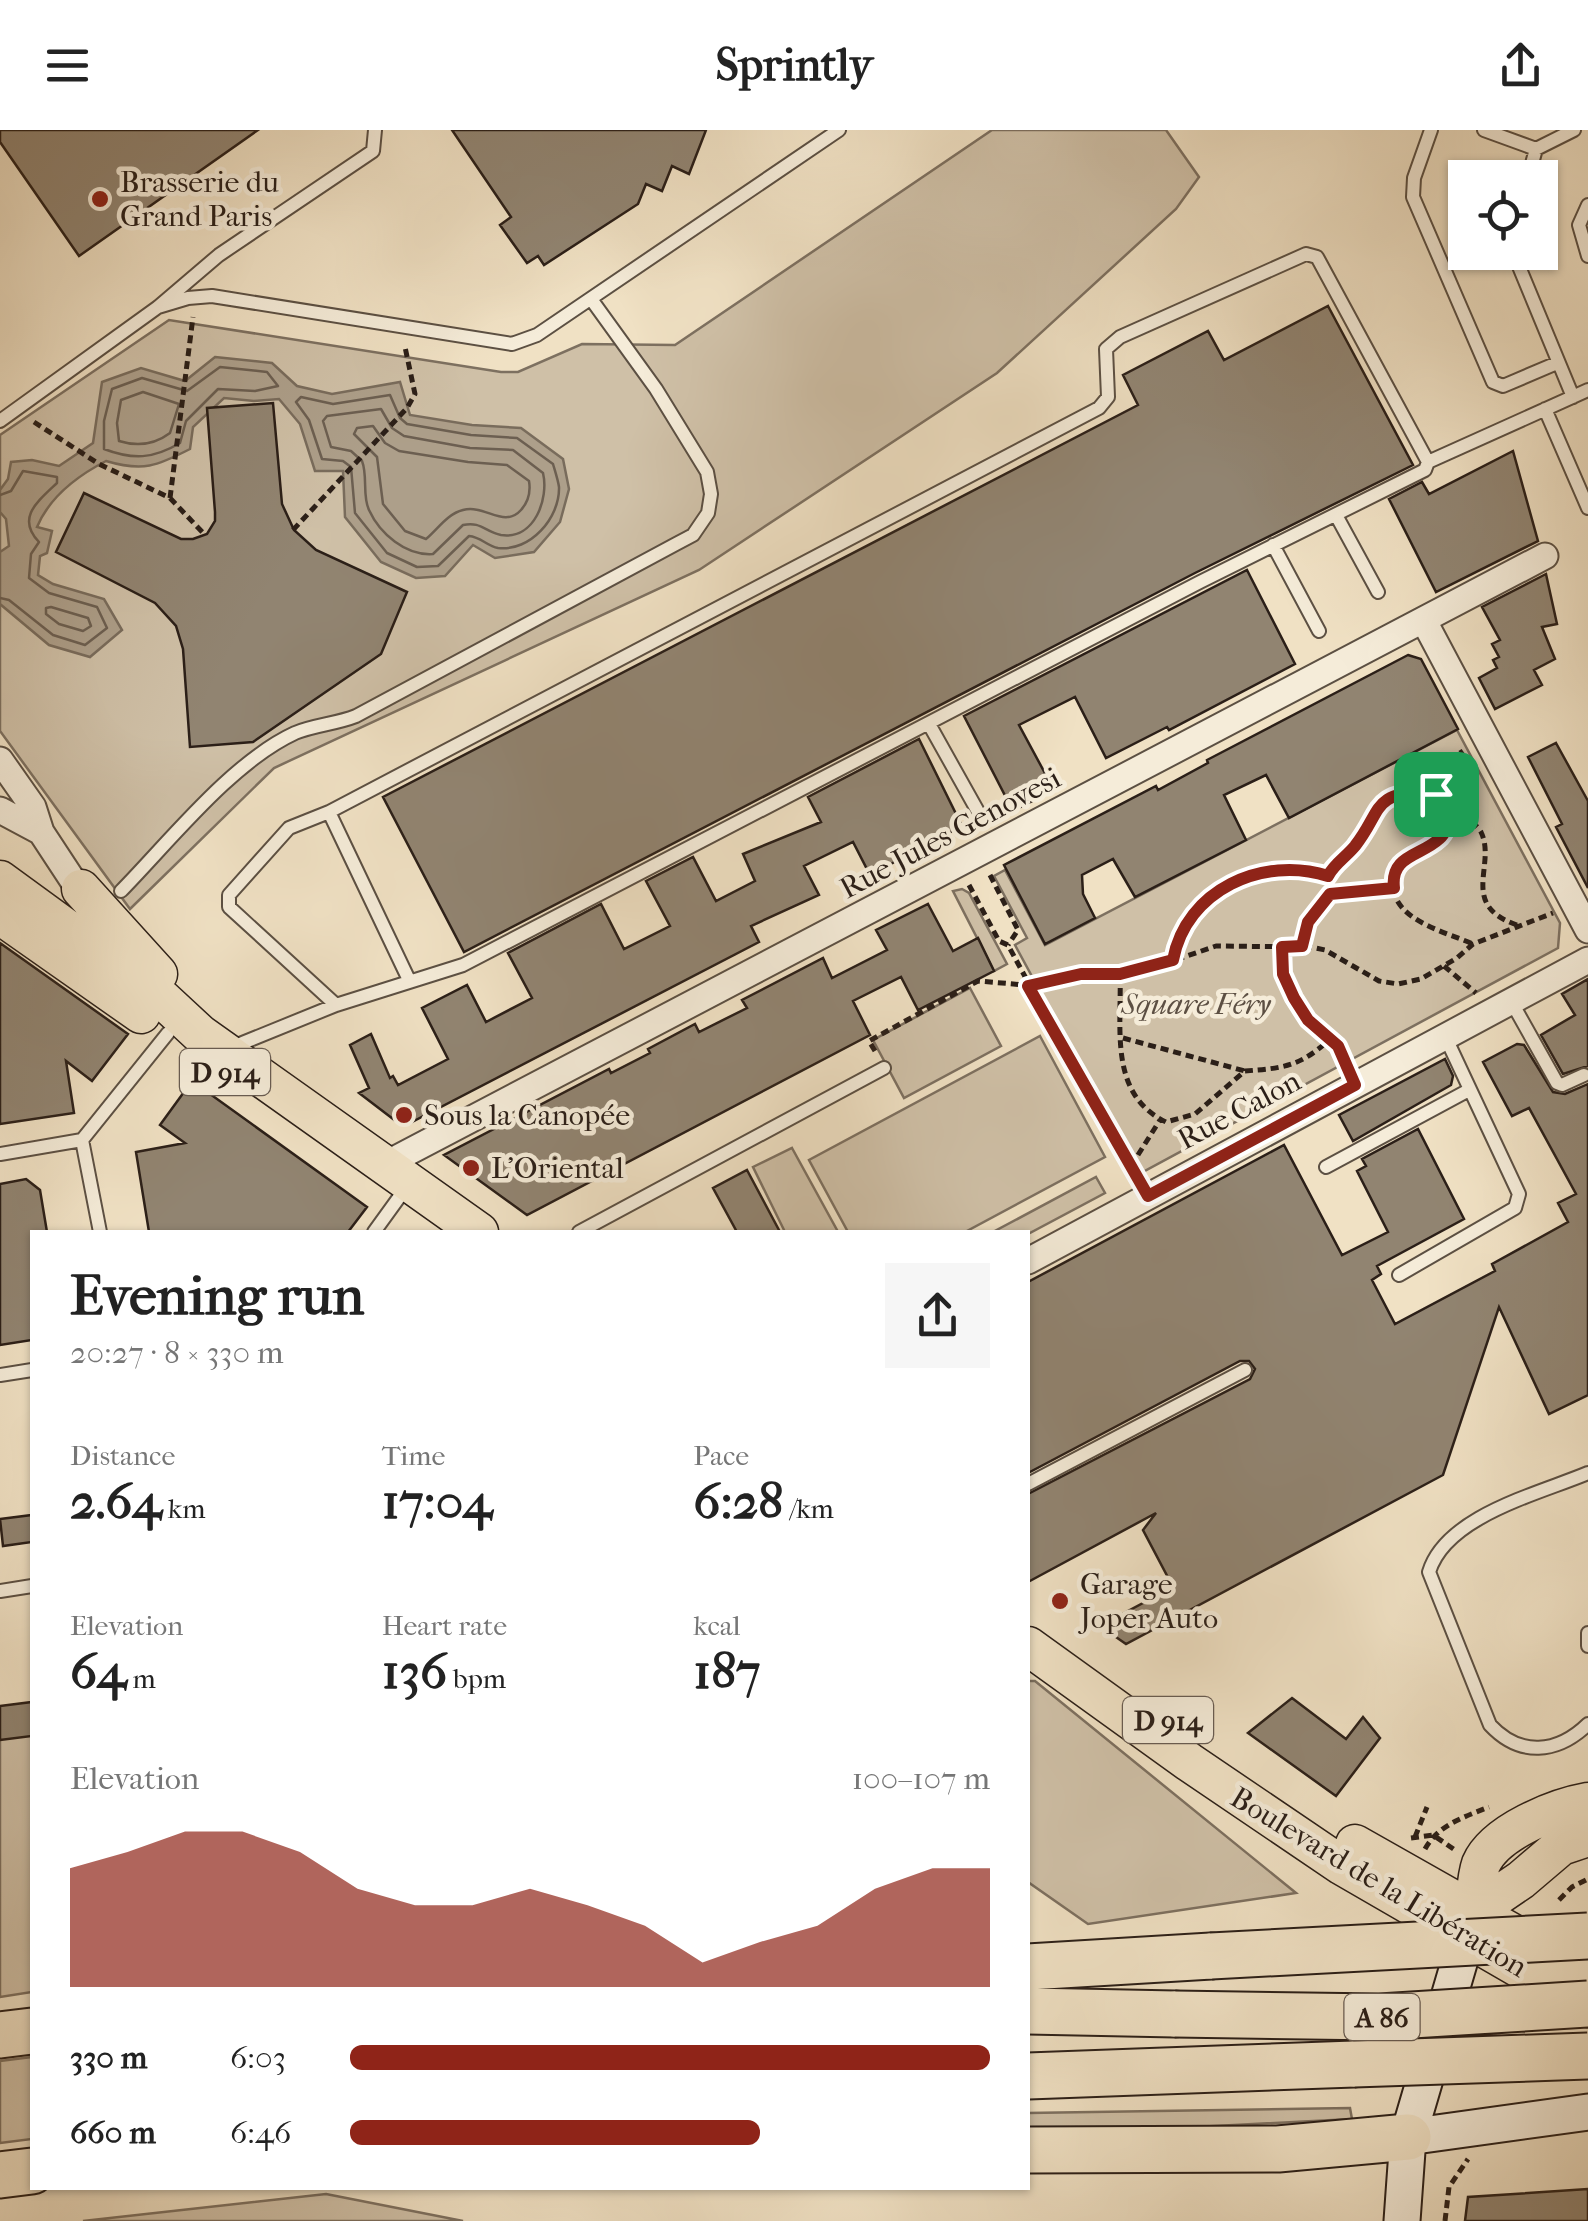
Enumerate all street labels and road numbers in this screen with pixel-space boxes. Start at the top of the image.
street label: Rue Jules Genovesi [834,760,1067,906]
road number: D 914 [180,1049,270,1095]
street label: Rue Calon [1172,1063,1307,1157]
road number: D 914 [1123,1697,1213,1743]
street label: Boulevard de la Libération [1224,1780,1534,1985]
road number: A 86 [1344,1994,1420,2040]

